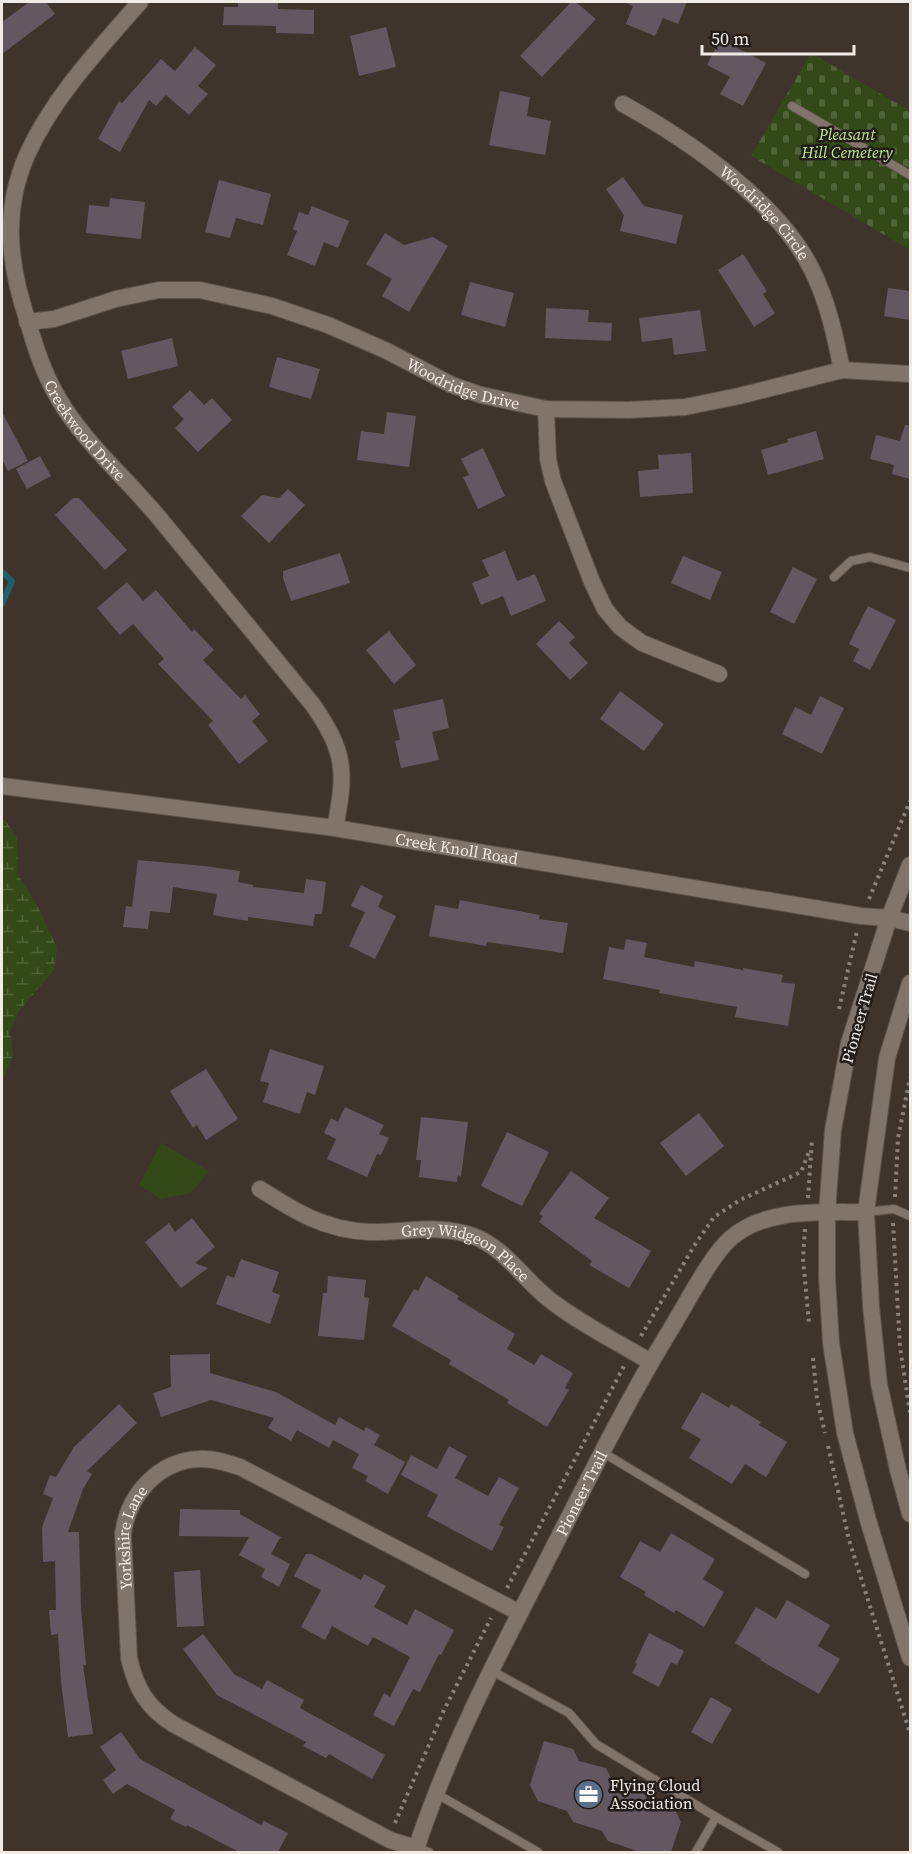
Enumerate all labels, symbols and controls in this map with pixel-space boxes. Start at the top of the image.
scale bar [702,18,854,56]
text: 50 m [711,26,749,51]
park label: Pleasant Hill Cemetery [800,123,893,163]
street label: Woodridge Circle [715,160,815,264]
street label: Woodridge Drive [403,352,522,414]
street label: Creekwood Drive [39,376,131,485]
street label: Creek Knoll Road [394,827,520,869]
street label: Pioneer Trail [836,970,882,1066]
street label: Grey Widgeon Place [400,1218,535,1286]
street label: Pioneer Trail [550,1446,612,1539]
street label: Yorkshire Lane [112,1480,152,1591]
place label: Flying Cloud Association [610,1774,700,1814]
office icon: Flying Cloud Association [573,1778,605,1810]

